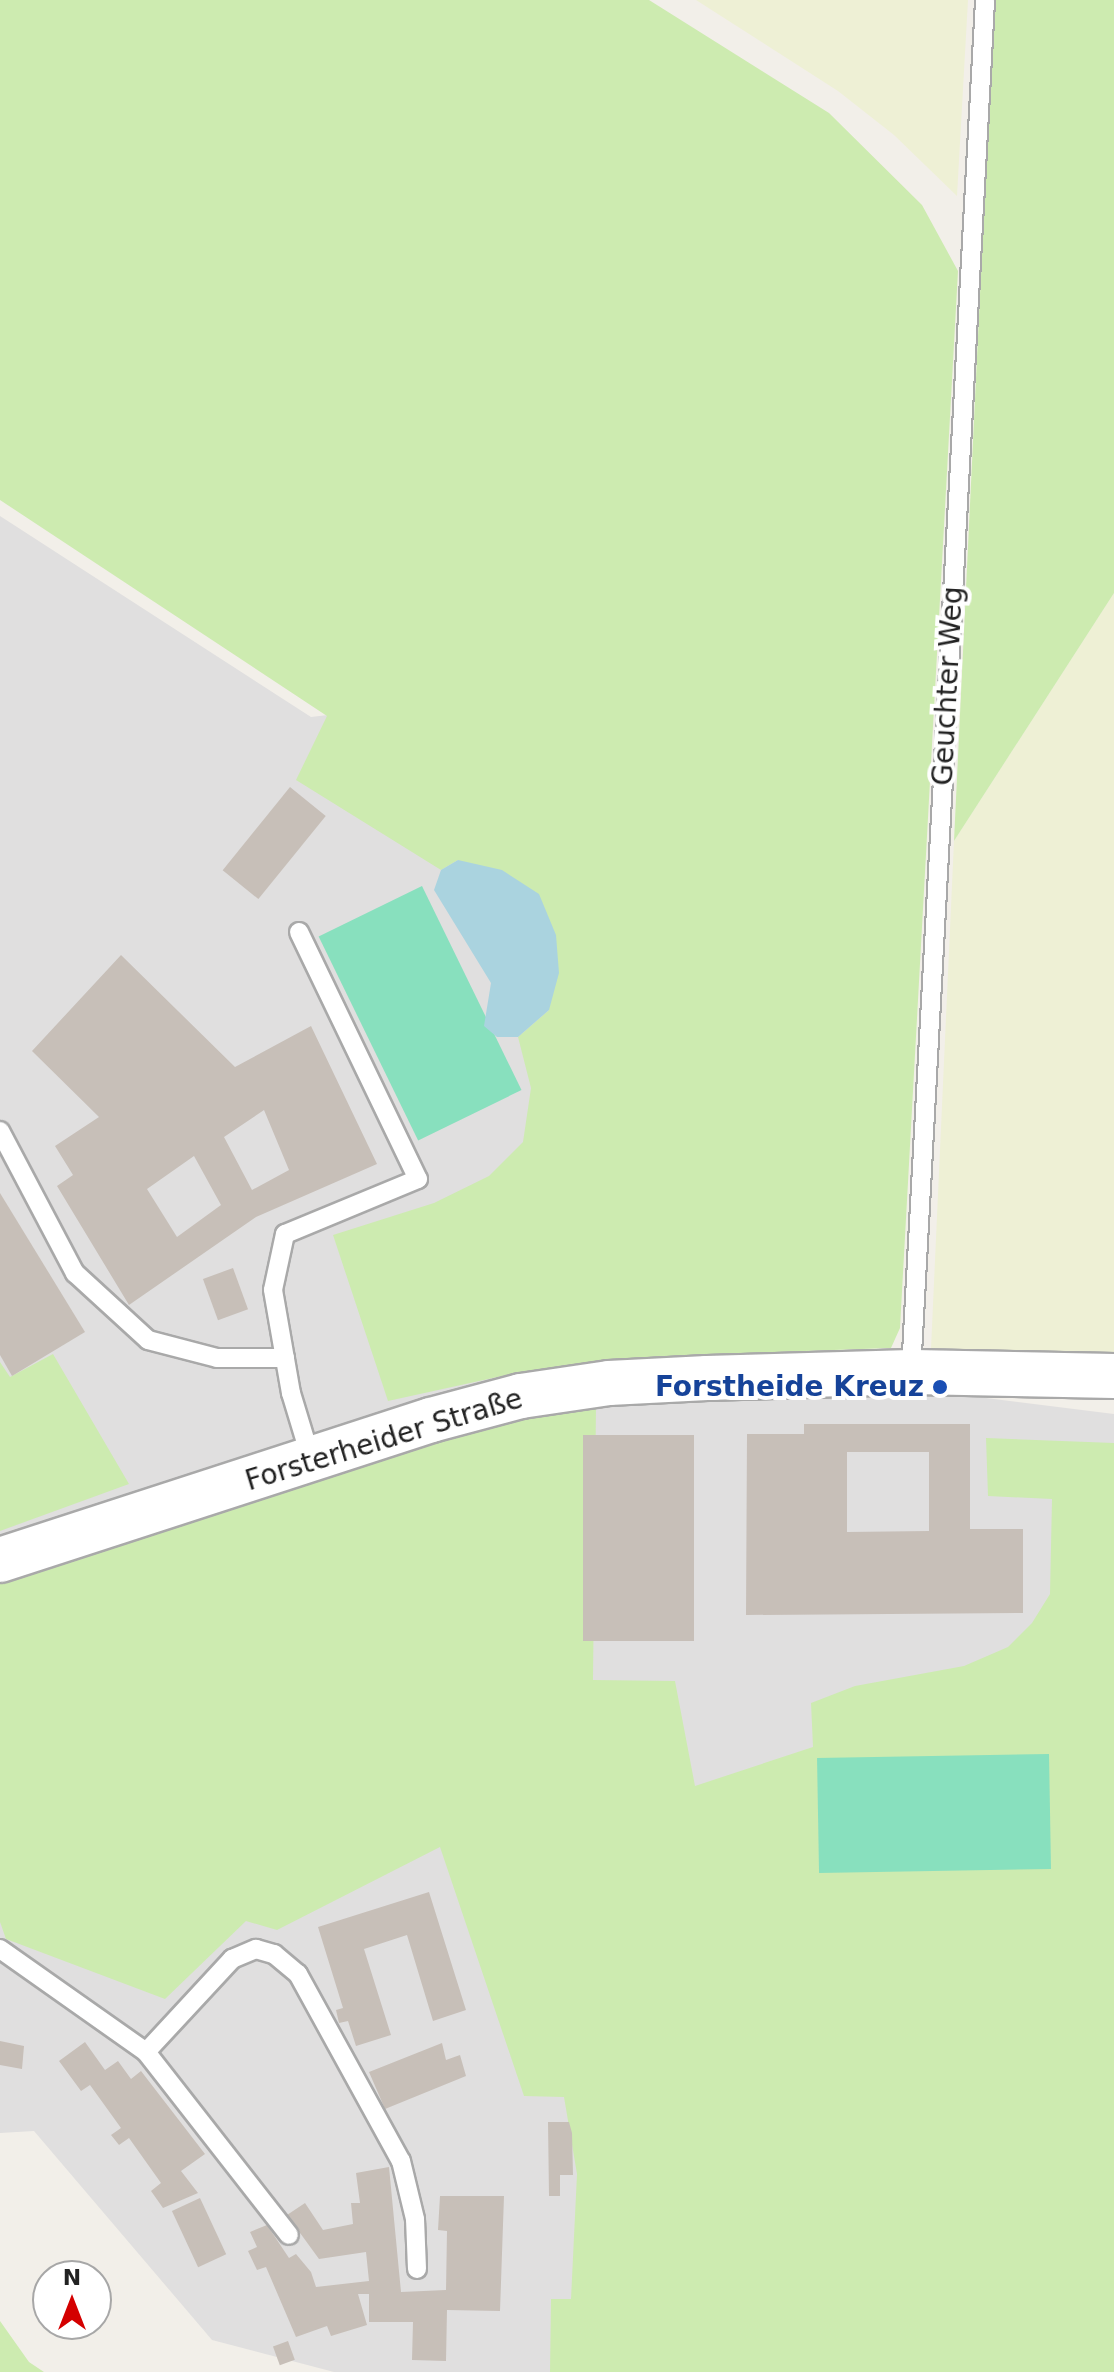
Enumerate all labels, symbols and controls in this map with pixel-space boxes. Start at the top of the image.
street label: Geuchter Weg [926,586,970,786]
place label: Forstheide Kreuz [655,1370,924,1404]
marker: Forstheide Kreuz [931,1378,949,1396]
street label: Forsterheider Straße [241,1382,527,1498]
north arrow [32,2260,112,2340]
text: N [63,2265,81,2290]

